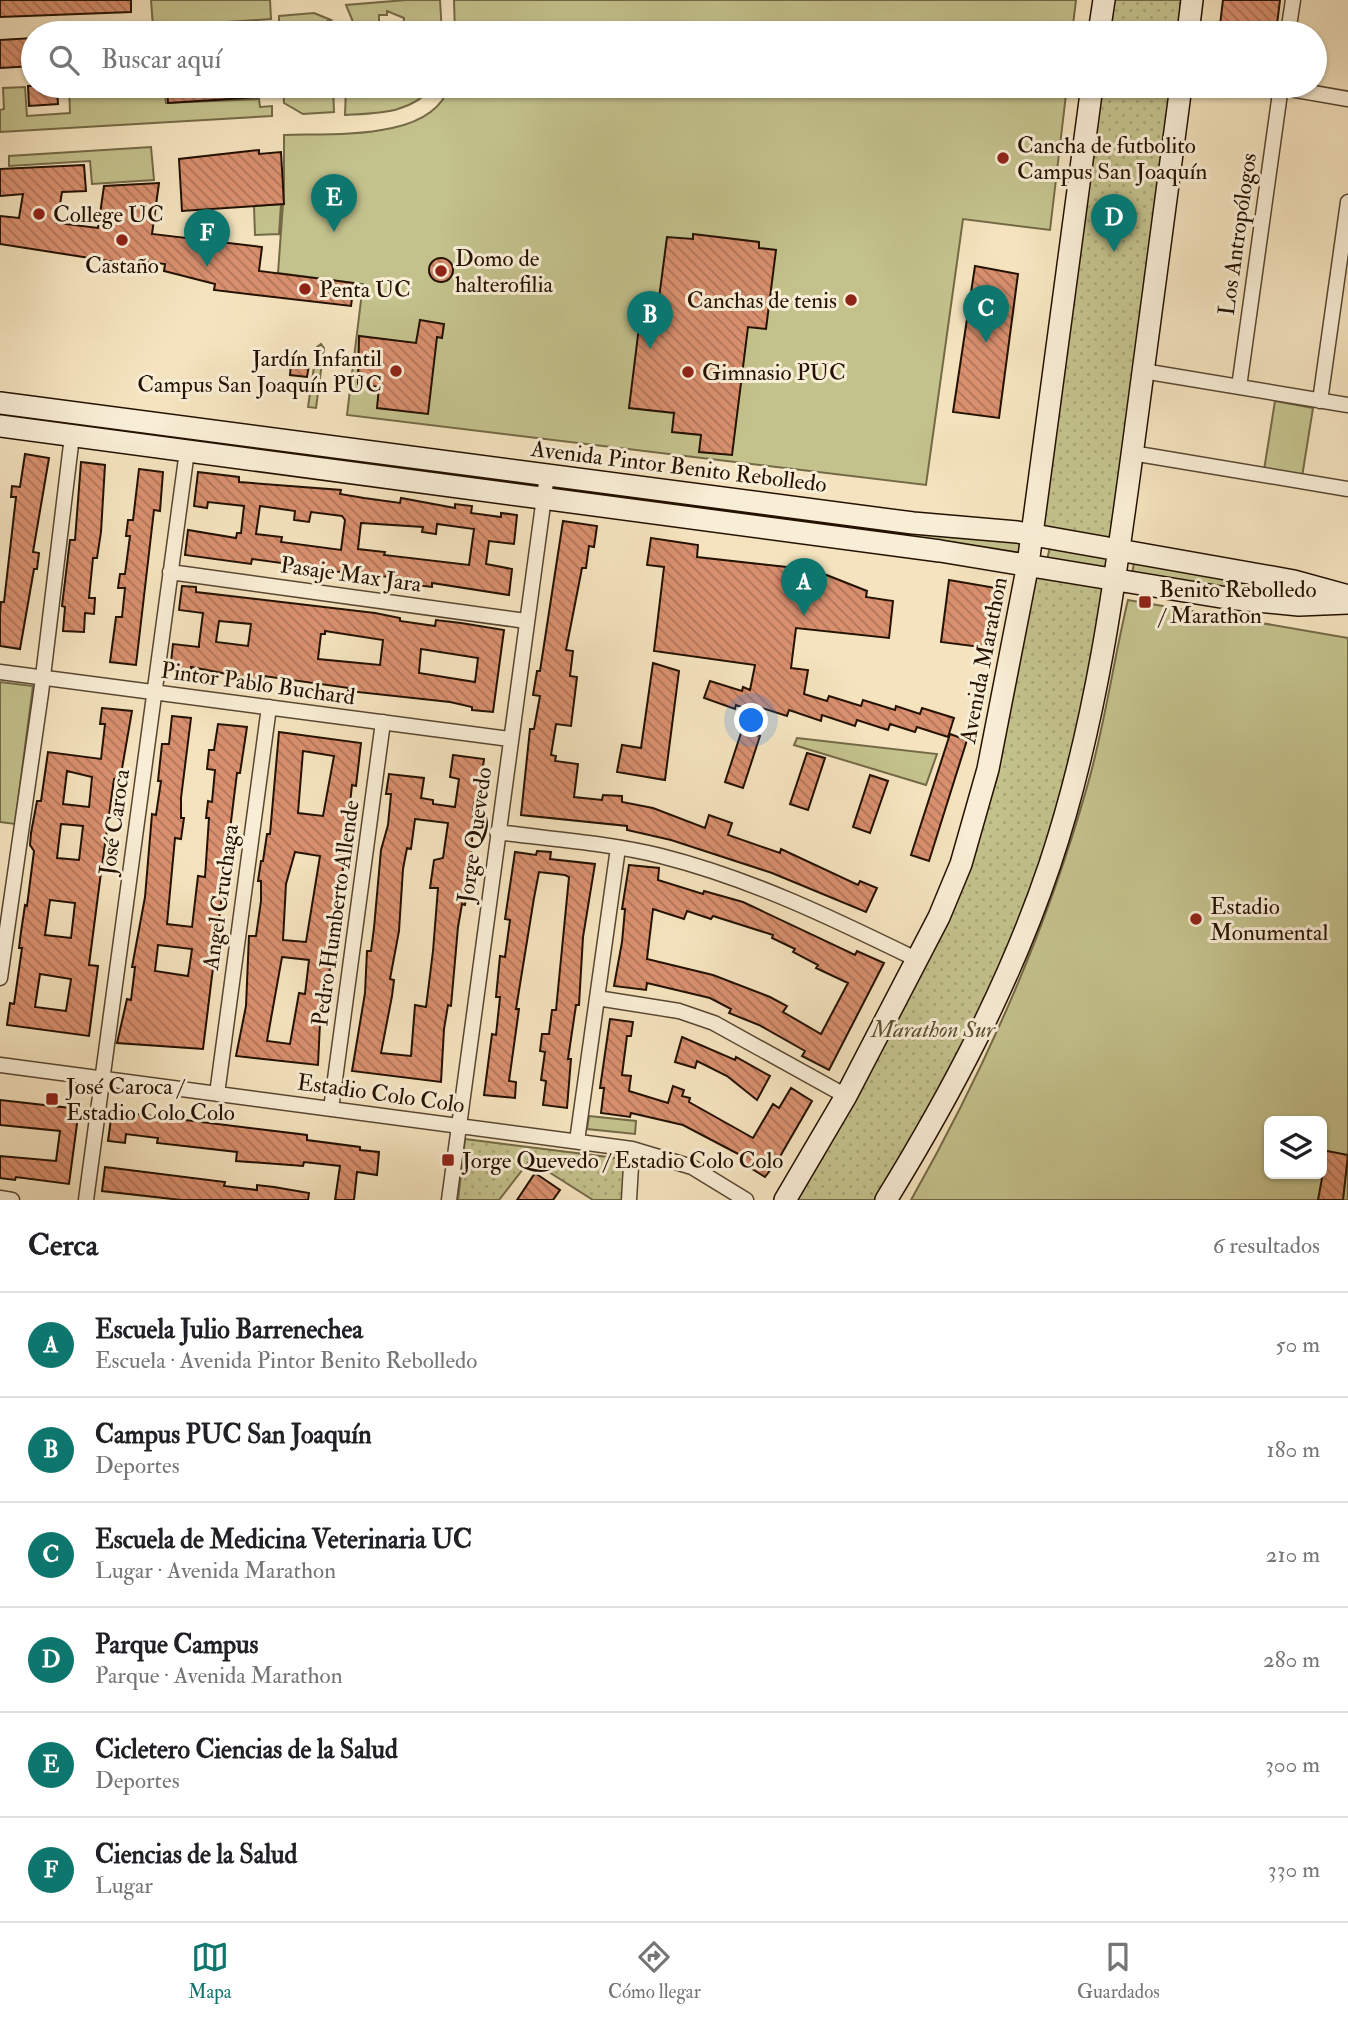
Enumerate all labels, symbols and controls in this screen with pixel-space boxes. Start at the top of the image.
search box [21,21,1327,98]
icon: search [45,41,83,79]
text: Buscar aquí [101,44,221,76]
place label: Cancha de futbolito Campus San Joaquín [1017,131,1208,187]
marker: Cancha de futbolito Campus San Joaquín [995,150,1011,166]
street label: Los Antropólogos [1212,151,1264,317]
pin: E [311,174,357,232]
pin: D [1091,194,1137,252]
place label: College UC [53,200,164,229]
marker: College UC [31,206,47,222]
pin: F [184,209,230,267]
marker: Castaño [114,232,130,248]
place label: Domo de halterofilia [455,244,554,299]
place label: Castaño [85,251,159,280]
marker: Domo de halterofilia [433,263,449,279]
place label: Penta UC [319,275,411,304]
marker: Penta UC [297,281,313,297]
pin: C [963,285,1009,343]
place label: Canchas de tenis [687,286,837,315]
pin: B [627,291,673,349]
marker: Canchas de tenis [843,292,859,308]
place label: Jardín Infantil Campus San Joaquín PUC [137,344,382,400]
place label: Gimnasio PUC [702,358,846,387]
marker: Jardín Infantil Campus San Joaquín PUC [388,363,404,379]
marker: Gimnasio PUC [680,364,696,380]
street label: Avenida Pintor Benito Rebolledo [528,434,828,499]
street label: Pasaje Max Jara [278,550,424,599]
pin: A [781,558,827,616]
street label: Avenida Marathon [953,574,1014,747]
place label: Benito Rebolledo / Marathon [1157,575,1317,630]
marker: Benito Rebolledo / Marathon [1137,594,1153,610]
street label: Pintor Pablo Buchard [159,656,357,711]
your location [734,703,768,737]
street label: Jorge Quevedo [450,765,498,906]
street label: José Caroca [93,767,136,878]
street label: Pedro Humberto Allende [305,798,366,1028]
street label: Angel Cruchaga [196,822,245,973]
place label: Estadio Monumental [1210,892,1328,947]
marker: Estadio Monumental [1188,911,1204,927]
park label: Marathon Sur [869,1015,996,1044]
street label: Estadio Colo Colo [295,1067,467,1120]
place label: José Caroca / Estadio Colo Colo [65,1072,235,1127]
marker: José Caroca / Estadio Colo Colo [44,1091,60,1107]
map controls [1264,1116,1327,1179]
button: layers [1264,1116,1327,1179]
place label: Jorge Quevedo / Estadio Colo Colo [461,1146,783,1175]
marker: Jorge Quevedo / Estadio Colo Colo [440,1152,456,1168]
text: Cerca [28,1227,98,1264]
text: 6 resultados [1213,1231,1320,1260]
text: Escuela Julio Barrenechea [95,1314,363,1346]
text: A [44,1330,58,1359]
text: 50 m [1276,1330,1320,1359]
text: Escuela · Avenida Pintor Benito Rebolledo [95,1346,477,1375]
text: Campus PUC San Joaquín [95,1419,372,1451]
text: B [43,1435,59,1464]
text: 180 m [1267,1435,1320,1464]
text: Deportes [95,1451,180,1480]
text: Escuela de Medicina Veterinaria UC [95,1524,472,1556]
text: C [43,1540,59,1569]
text: 210 m [1266,1540,1320,1569]
text: Lugar · Avenida Marathon [95,1556,336,1585]
text: Parque Campus [95,1629,258,1661]
text: D [42,1645,60,1674]
text: 280 m [1263,1645,1320,1674]
text: Parque · Avenida Marathon [95,1661,343,1690]
text: Cicletero Ciencias de la Salud [95,1734,398,1766]
text: E [43,1750,59,1779]
text: 300 m [1265,1750,1320,1779]
text: Deportes [95,1766,180,1795]
text: Ciencias de la Salud [95,1839,297,1871]
text: F [44,1855,58,1884]
text: 330 m [1268,1855,1320,1884]
text: Lugar [95,1871,153,1900]
tab: Mapa [188,1938,232,2004]
tab: Cómo llegar [608,1938,701,2004]
tab: Guardados [1077,1938,1160,2004]

